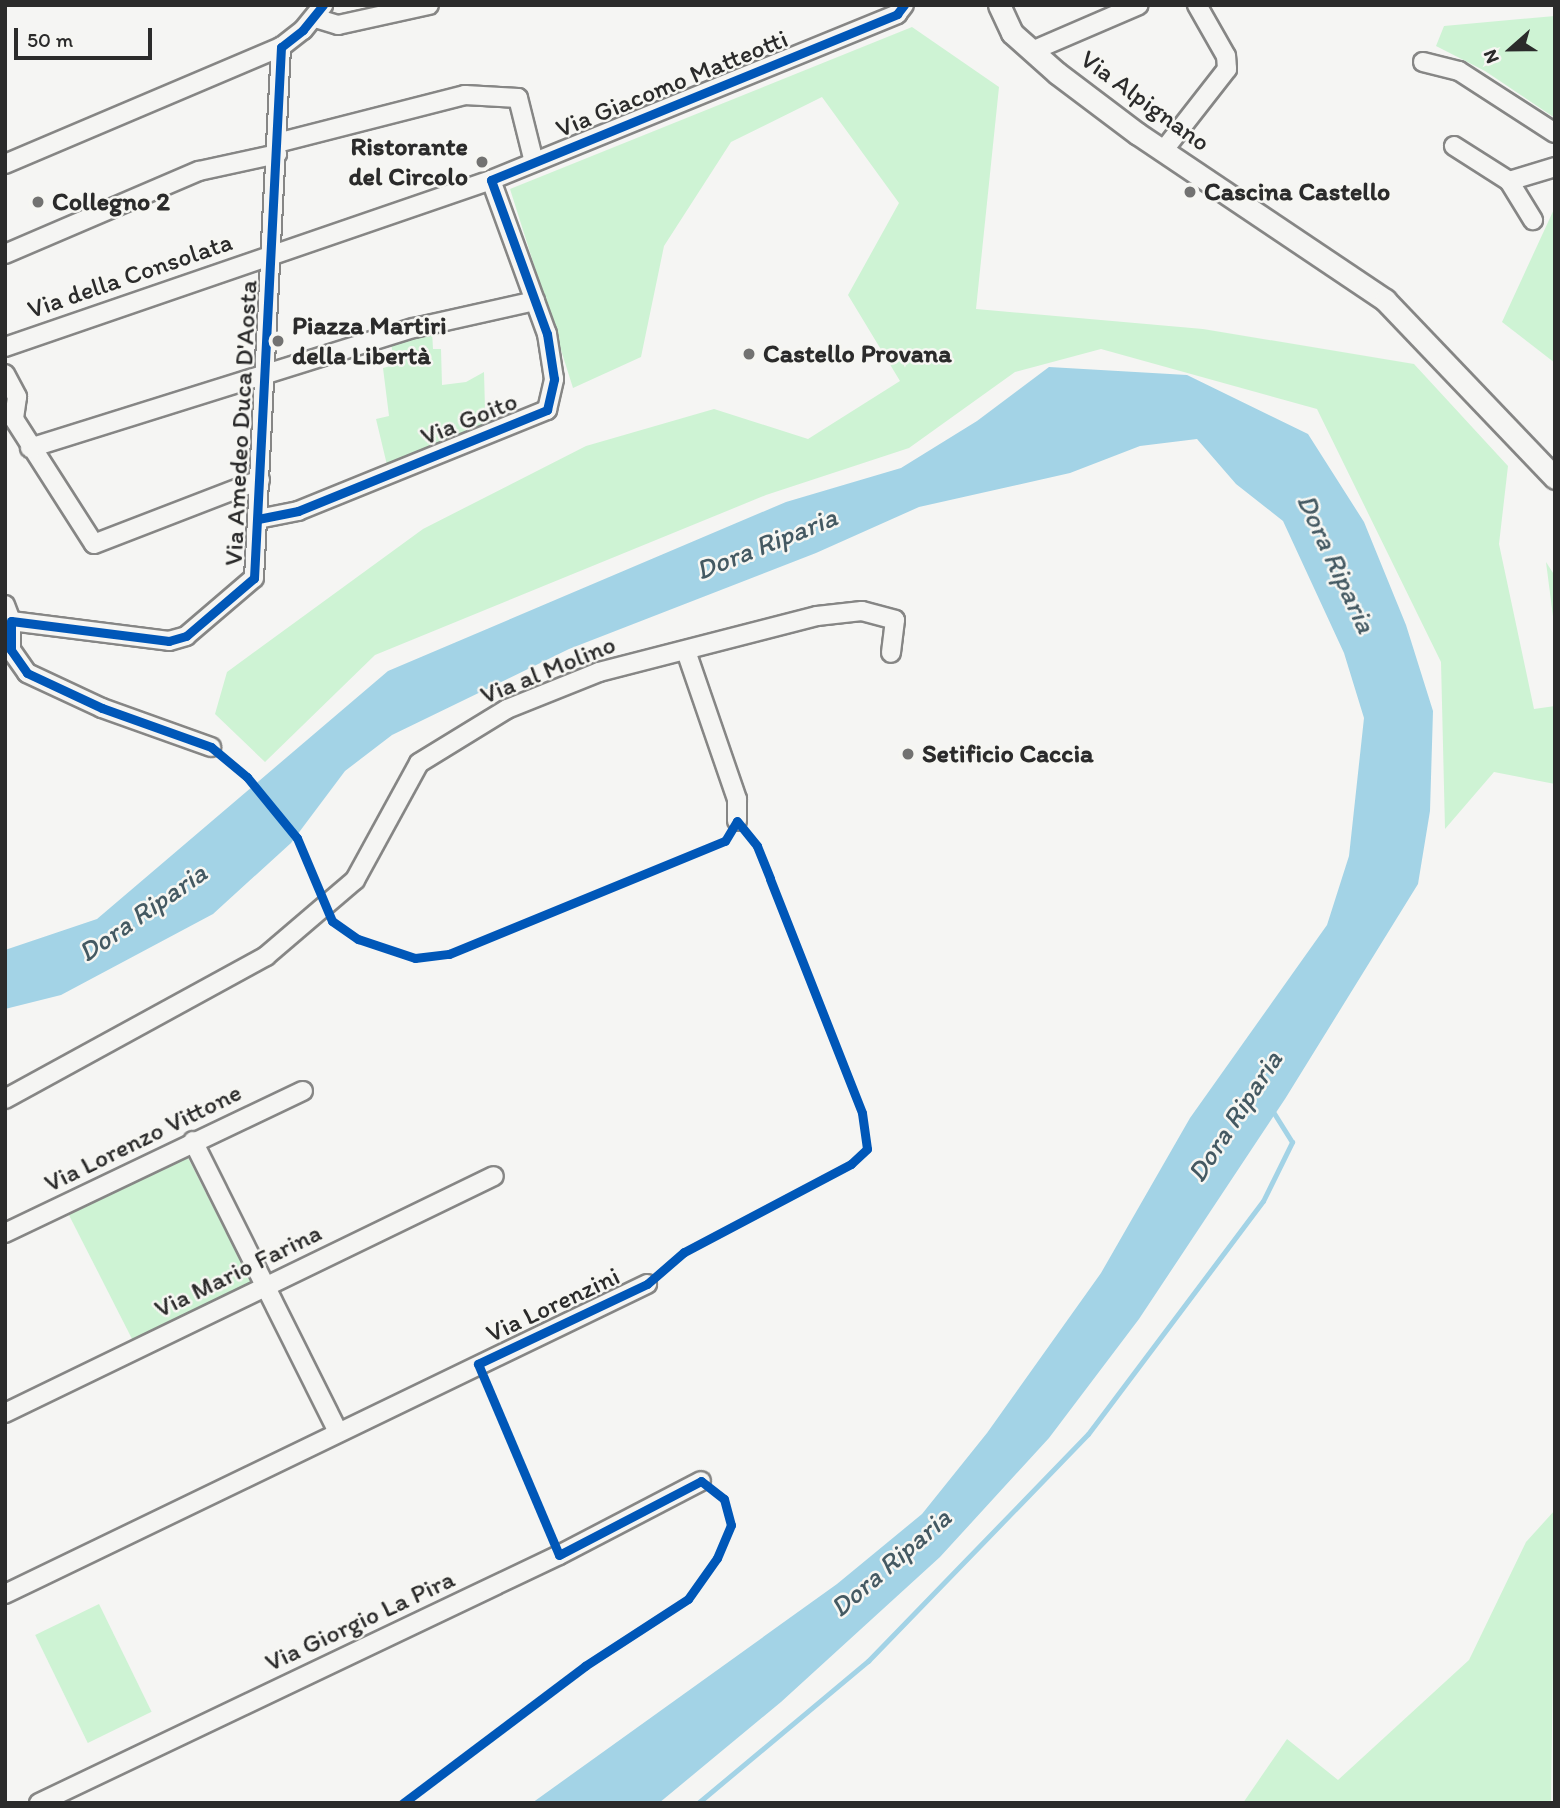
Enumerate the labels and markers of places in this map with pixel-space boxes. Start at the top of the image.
place label: Ristorante del Circolo [349,131,468,192]
marker: Ristorante del Circolo [474,154,490,170]
place label: Cascina Castello [1204,176,1390,208]
marker: Cascina Castello [1182,184,1198,200]
place label: Collegno 2 [52,186,170,218]
marker: Collegno 2 [30,194,46,210]
place label: Piazza Martiri della Libertà [292,310,447,372]
marker: Piazza Martiri della Libertà [270,333,286,349]
place label: Castello Provana [763,338,952,370]
marker: Castello Provana [741,346,757,362]
place label: Setificio Caccia [922,738,1094,770]
marker: Setificio Caccia [900,746,916,762]

